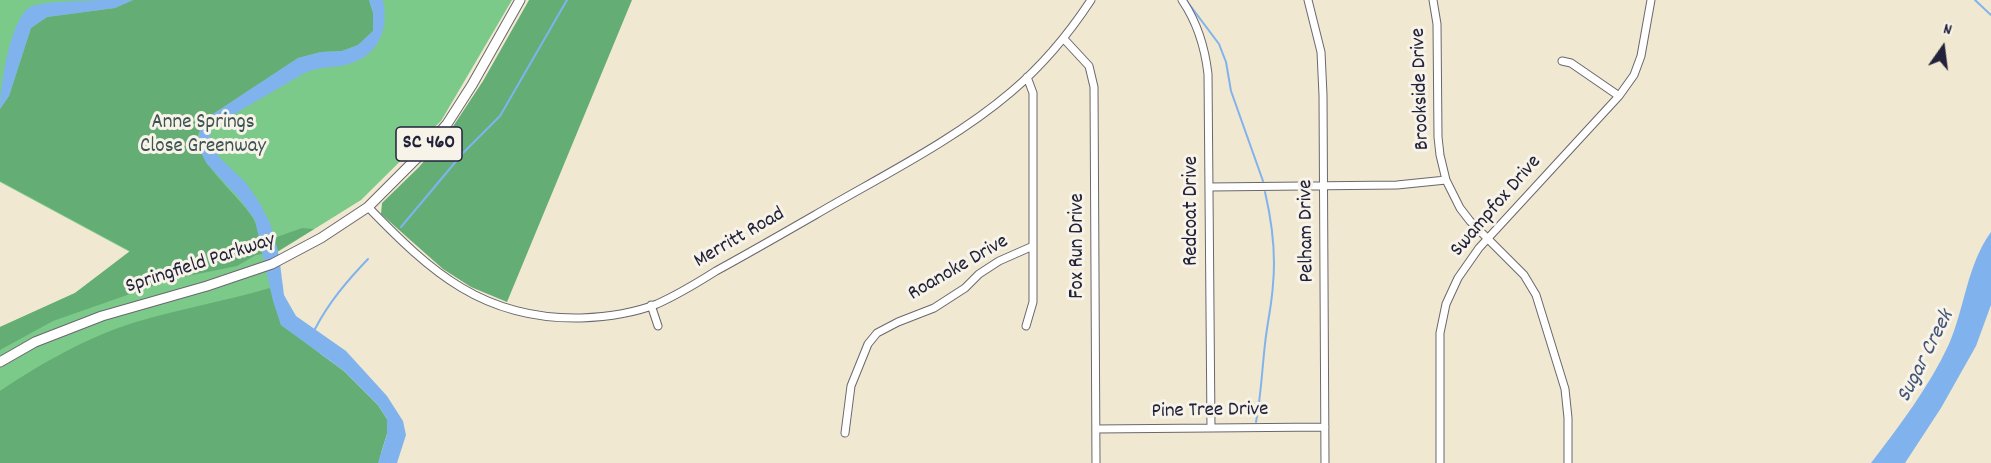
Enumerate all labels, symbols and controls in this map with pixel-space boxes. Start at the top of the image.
north arrow [1913,18,1973,78]
text: N [1941,18,1954,42]
street label: Brookside Drive [1407,28,1437,150]
park label: Anne Springs Close Greenway [140,111,266,161]
road number: SC 460 [396,127,462,161]
street label: Swampfox Drive [1446,151,1548,263]
street label: Redcoat Drive [1180,156,1206,266]
street label: Pelham Drive [1295,179,1321,283]
street label: Fox Run Drive [1066,193,1092,299]
street label: Merritt Road [690,203,790,275]
street label: Springfield Parkway [123,229,279,301]
street label: Roanoke Drive [904,230,1014,308]
water label: Sugar Creek [1893,307,1961,407]
street label: Pine Tree Drive [1151,398,1269,426]

